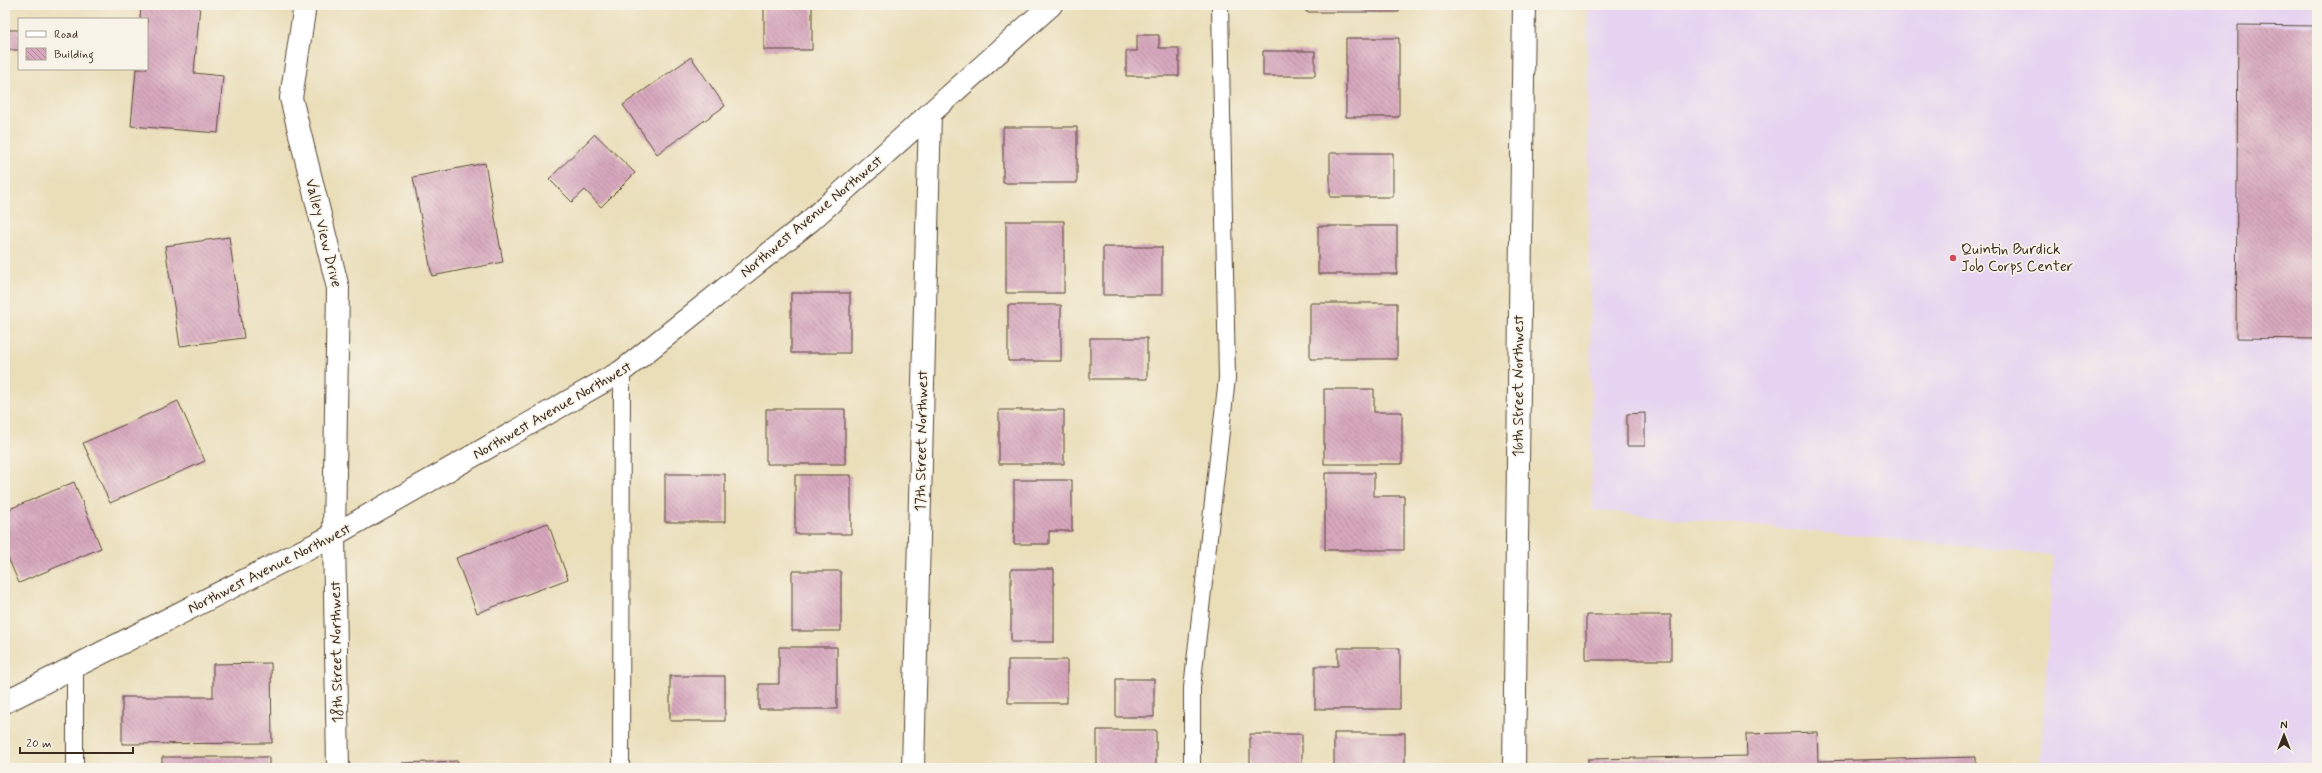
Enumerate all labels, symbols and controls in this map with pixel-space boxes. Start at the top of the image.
legend [18,18,148,70]
text: Road [54,27,78,43]
text: Building [54,47,94,64]
street label: Northwest Avenue Northwest [736,151,888,282]
street label: Valley View Drive [300,177,346,290]
place label: Quintin Burdick Job Corps Center [1961,240,2073,277]
marker: Quintin Burdick Job Corps Center [1948,253,1958,263]
street label: 16th Street Northwest [1509,314,1529,457]
street label: Northwest Avenue Northwest [469,357,636,465]
street label: 17th Street Northwest [911,370,933,512]
street label: Northwest Avenue Northwest [184,519,355,619]
street label: 18th Street Northwest [326,580,348,723]
north arrow [2264,715,2304,755]
text: N [2280,719,2288,733]
scale bar [20,729,133,755]
text: 20 m [26,736,52,752]

